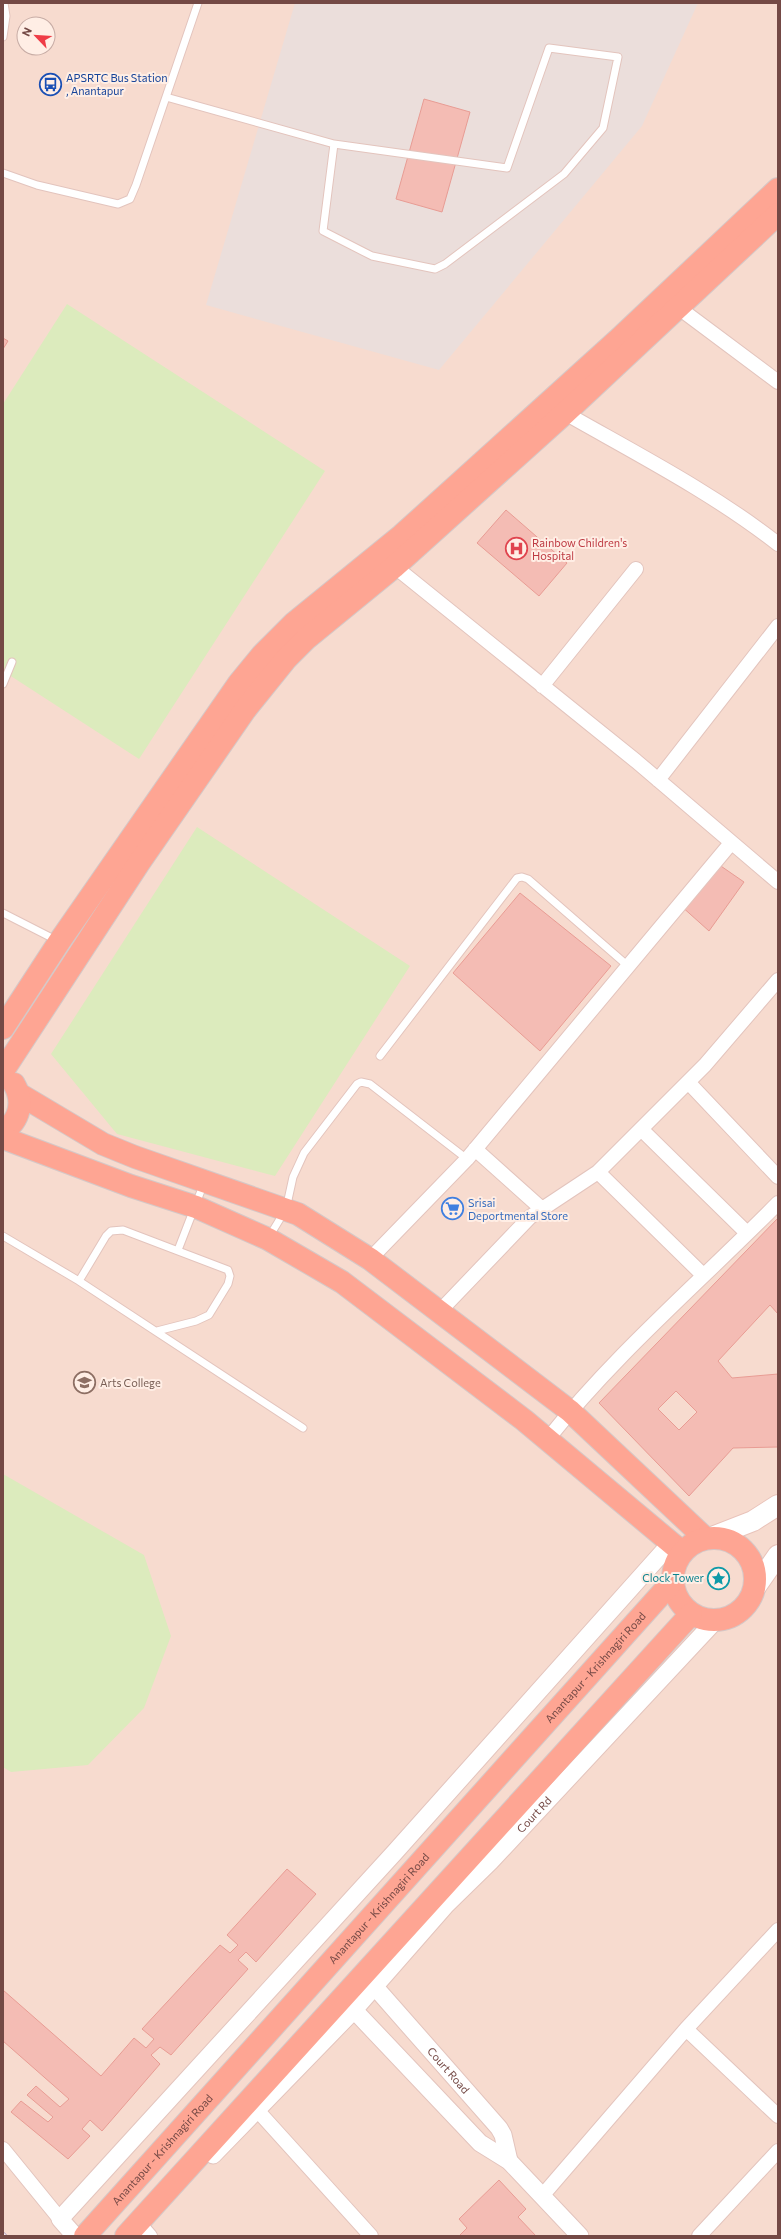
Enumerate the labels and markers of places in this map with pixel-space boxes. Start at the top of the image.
bus stop icon: APSRTC Bus Station , Anantapur [37,71,63,97]
place label: APSRTC Bus Station , Anantapur [66,71,168,97]
hospital icon: Rainbow Children's Hospital [503,536,529,562]
place label: Rainbow Children's Hospital [532,536,627,562]
supermarket icon: Srisai Deportmental Store [440,1196,466,1222]
place label: Srisai Deportmental Store [468,1196,568,1222]
school or university icon: Arts College [72,1370,98,1396]
place label: Arts College [100,1376,161,1389]
place icon: Clock Tower [706,1565,732,1591]
place label: Clock Tower [642,1571,705,1584]

